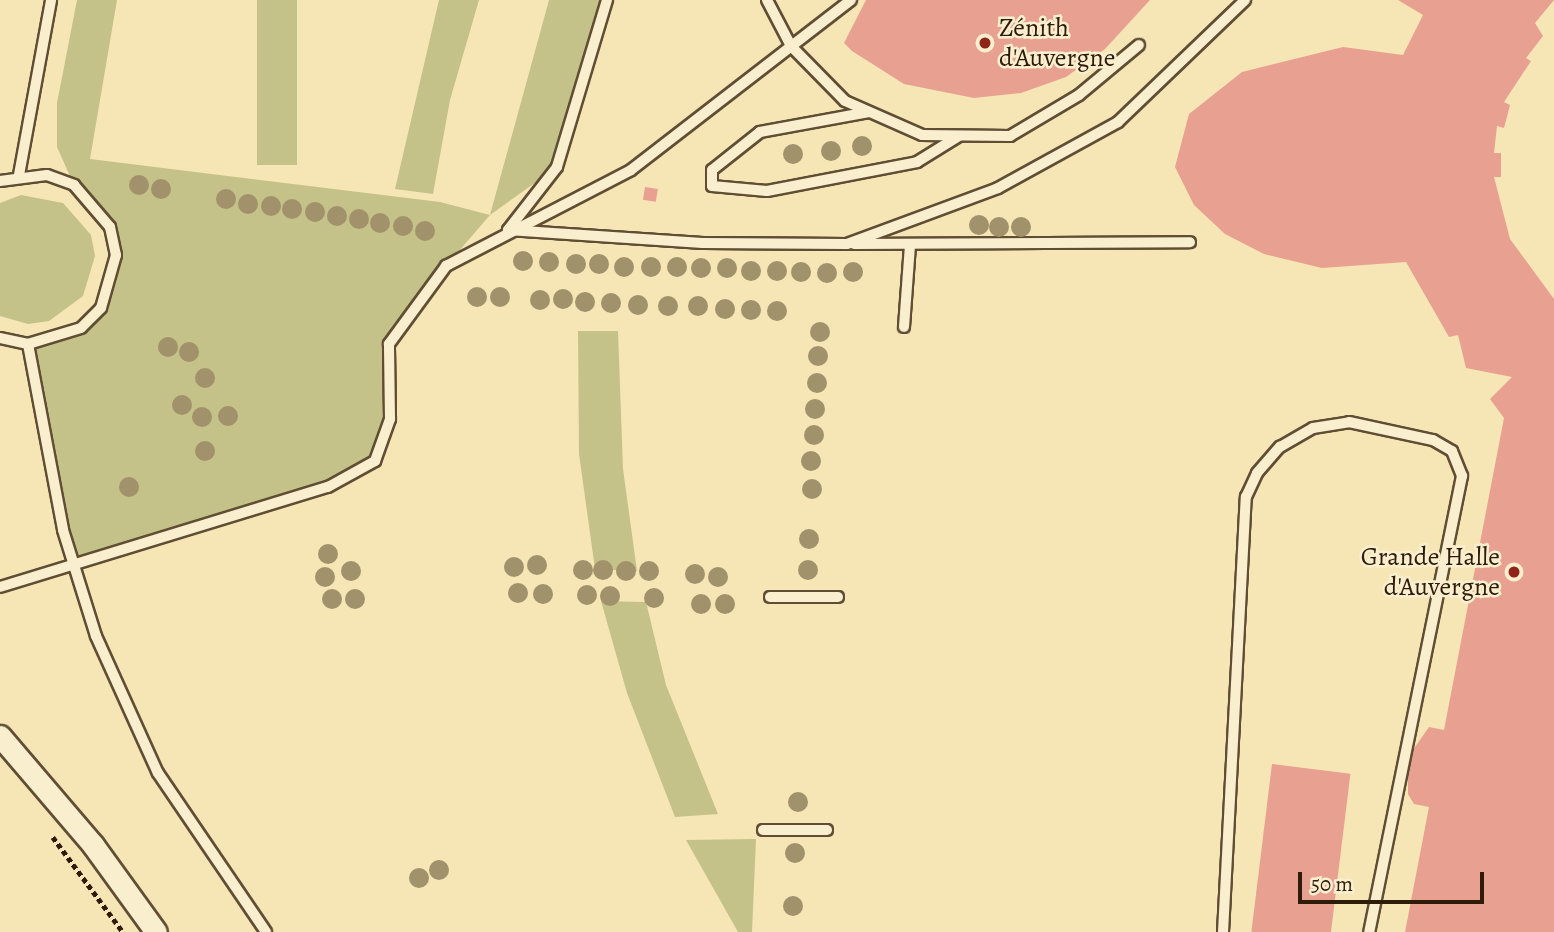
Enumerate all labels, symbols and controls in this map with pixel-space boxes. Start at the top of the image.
place label: Zénith d'Auvergne [999,12,1115,74]
marker: Zénith d'Auvergne [977,35,993,51]
place label: Grande Halle d'Auvergne [1361,541,1500,602]
marker: Grande Halle d'Auvergne [1506,564,1522,580]
scale bar [1302,858,1488,902]
text: 50 m [1311,870,1353,898]

